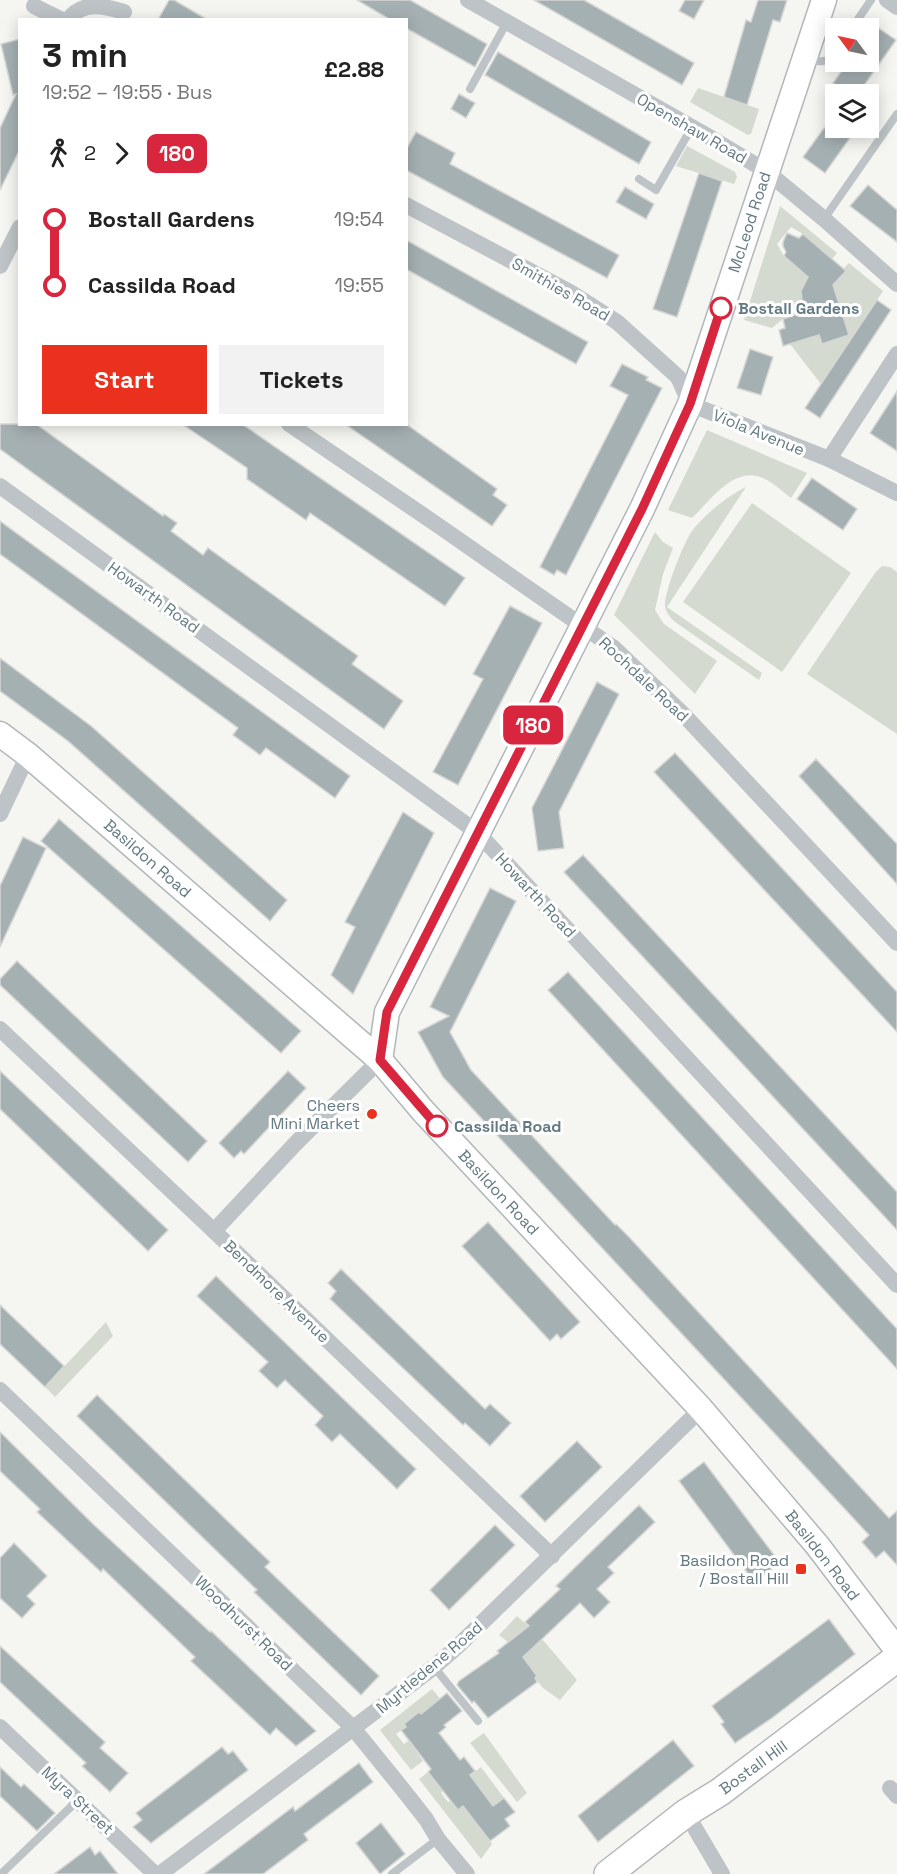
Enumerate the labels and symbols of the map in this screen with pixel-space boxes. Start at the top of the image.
north arrow [825,18,879,72]
street label: Openshaw Road [633,88,751,168]
street label: McLeod Road [723,169,776,275]
street label: Smithies Road [508,253,614,326]
marker: Bostall Gardens [710,297,732,319]
place label: Bostall Gardens [738,298,859,319]
street label: Viola Avenue [710,405,808,460]
street label: Howarth Road [104,557,204,638]
street label: Rochdale Road [594,632,693,726]
line badge: 180 [498,706,568,744]
street label: Basildon Road [100,815,196,902]
street label: Howarth Road [491,848,580,942]
place label: Cheers Mini Market [271,1095,360,1134]
marker: Cheers Mini Market [365,1107,379,1121]
marker: Cassilda Road [426,1115,448,1137]
place label: Cassilda Road [454,1116,562,1137]
street label: Basildon Road [454,1145,544,1239]
street label: Bendmore Avenue [219,1235,334,1347]
street label: Basildon Road [781,1506,865,1605]
place label: Basildon Road / Bostall Hill [680,1550,789,1589]
marker: Basildon Road / Bostall Hill [794,1562,808,1576]
street label: Woodhurst Road [190,1571,297,1675]
street label: Myrtledene Road [372,1617,487,1718]
street label: Bostall Hill [715,1736,792,1799]
street label: Myra Street [37,1761,118,1839]

